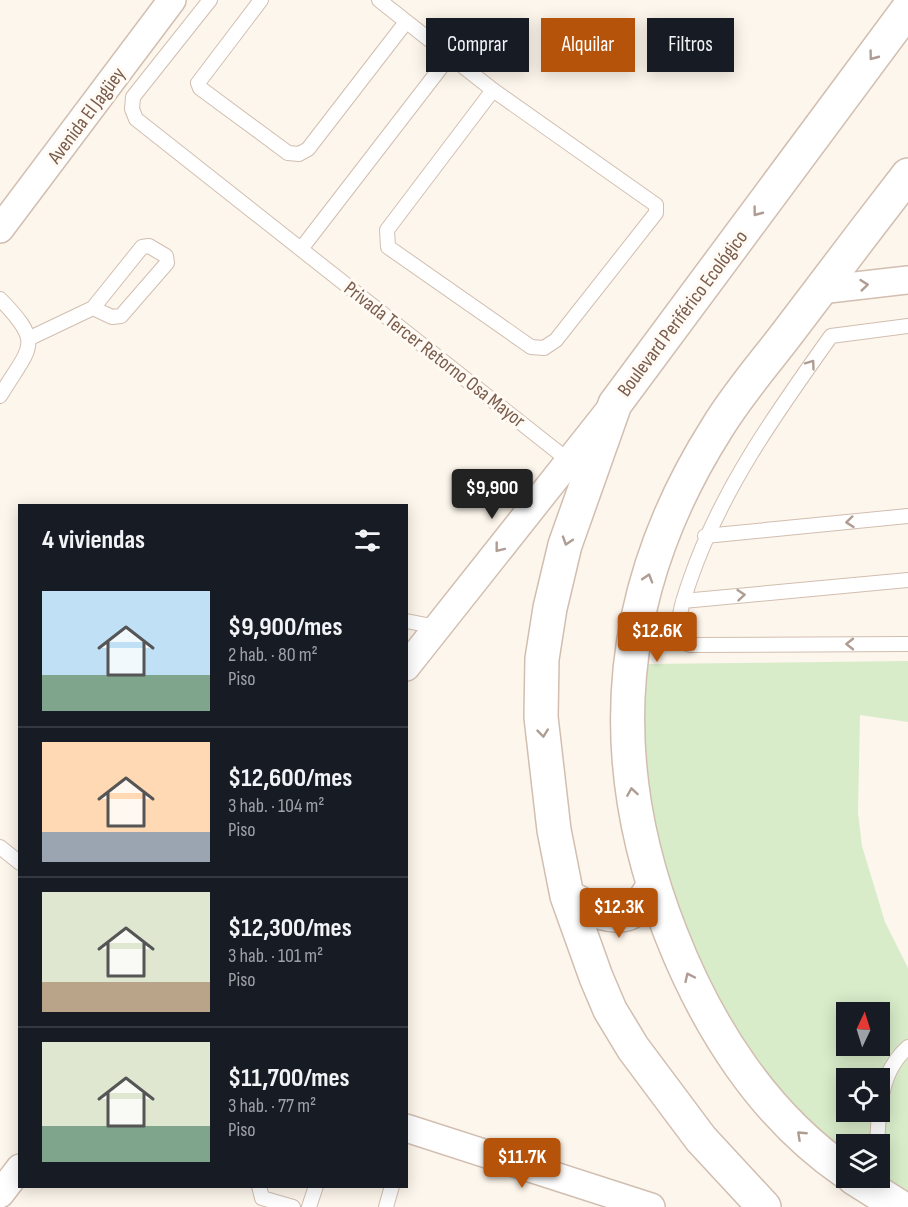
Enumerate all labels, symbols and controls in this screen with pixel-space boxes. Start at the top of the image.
chip: Comprar [426,18,529,72]
chip: Alquilar [541,18,635,72]
chip: Filtros [647,18,734,72]
one-way arrow [869,49,880,60]
street label: Avenida El Jagüey [42,62,131,169]
one-way arrow [753,206,764,217]
street label: Boulevard Periférico Ecológico [613,226,753,401]
street label: Privada Tercer Retorno Osa Mayor [339,277,530,433]
one-way arrow [860,279,869,292]
one-way arrow [804,360,815,371]
pin: $9,900 [443,469,541,520]
text: $9,900 [466,476,518,500]
one-way arrow [845,515,854,527]
icon: filters [351,524,384,557]
text: 4 viviendas [42,525,145,556]
one-way arrow [562,535,574,546]
one-way arrow [496,541,507,552]
one-way arrow [640,573,653,584]
one-way arrow [737,589,746,602]
text: $9,900/mes [228,612,342,643]
pin: $12.6K [608,612,706,663]
icon: home [90,615,162,687]
text: $12.6K [632,619,682,643]
one-way arrow [845,638,854,650]
text: 2 hab. · 80 m² [228,643,318,667]
text: Piso [228,667,256,691]
one-way arrow [536,729,549,738]
text: $12,600/mes [228,763,352,794]
icon: home [90,766,162,838]
one-way arrow [626,787,638,796]
text: 3 hab. · 104 m² [228,794,325,818]
text: Piso [228,818,256,842]
pin: $12.3K [570,888,668,939]
text: $12.3K [594,895,644,919]
text: $12,300/mes [228,913,352,944]
icon: home [90,916,162,988]
text: 3 hab. · 101 m² [228,944,323,968]
text: Piso [228,968,256,992]
one-way arrow [684,973,696,984]
north arrow [836,1002,890,1056]
map controls [836,1002,890,1188]
text: $11,700/mes [228,1063,350,1094]
icon: home [90,1066,162,1138]
button: locate [836,1068,890,1122]
text: 3 hab. · 77 m² [228,1094,316,1118]
text: Piso [228,1118,256,1142]
one-way arrow [798,1131,809,1142]
button: layers [836,1134,890,1188]
pin: $11.7K [473,1138,571,1189]
text: $11.7K [498,1145,546,1169]

